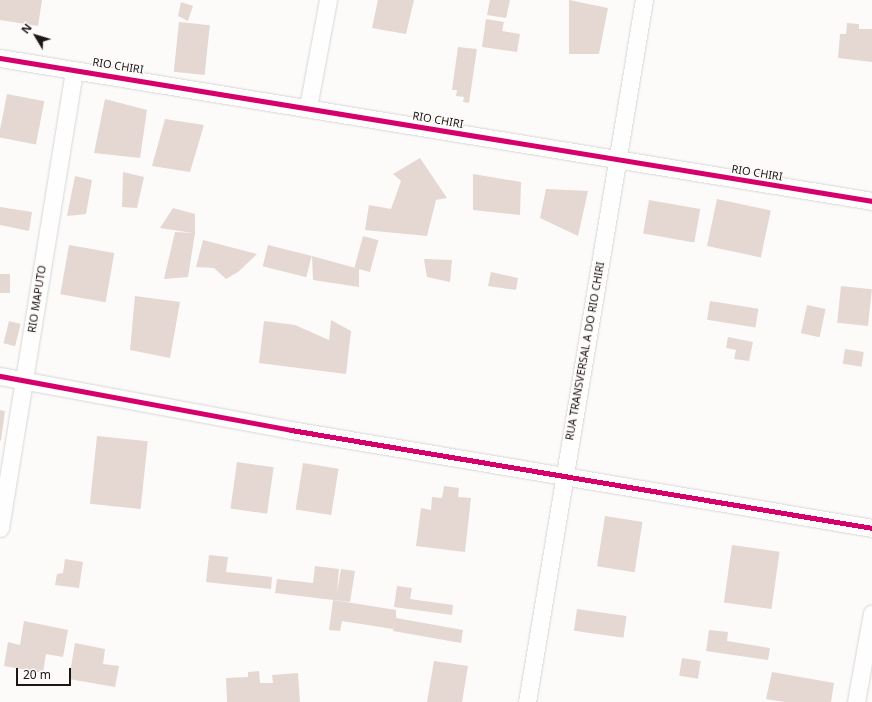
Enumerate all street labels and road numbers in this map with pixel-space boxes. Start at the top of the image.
street label: RIO CHIRI [92,55,144,77]
street label: RIO CHIRI [412,109,464,131]
street label: RIO CHIRI [731,162,783,184]
street label: RUA TRANSVERSAL A DO RIO CHIRI [563,261,607,441]
street label: RIO MAPUTO [25,264,49,334]

